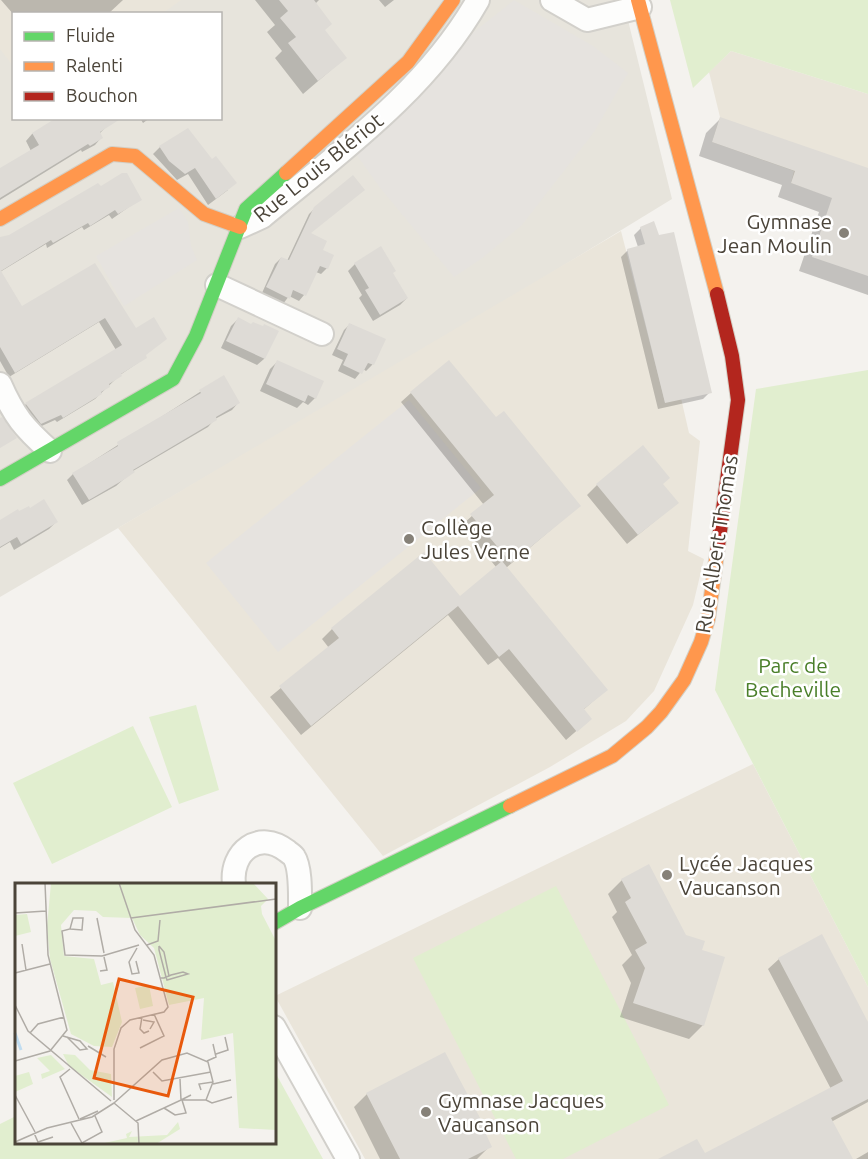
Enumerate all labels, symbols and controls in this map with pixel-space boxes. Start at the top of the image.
legend [12,12,222,120]
text: Fluide [66,25,115,45]
text: Ralenti [66,55,123,75]
text: Bouchon [66,85,138,105]
street label: Rue Louis Blériot [248,107,388,227]
place label: Gymnase Jean Moulin [717,209,832,257]
marker: Gymnase Jean Moulin [837,226,851,240]
street label: Rue Albert Thomas [690,453,742,635]
place label: Collège Jules Verne [421,515,530,563]
marker: Collège Jules Verne [402,532,416,546]
park label: Parc de Becheville [745,653,841,701]
place label: Lycée Jacques Vaucanson [679,851,813,899]
marker: Lycée Jacques Vaucanson [660,868,674,882]
inset map [15,883,276,1144]
place label: Gymnase Jacques Vaucanson [438,1088,604,1136]
marker: Gymnase Jacques Vaucanson [419,1105,433,1119]

